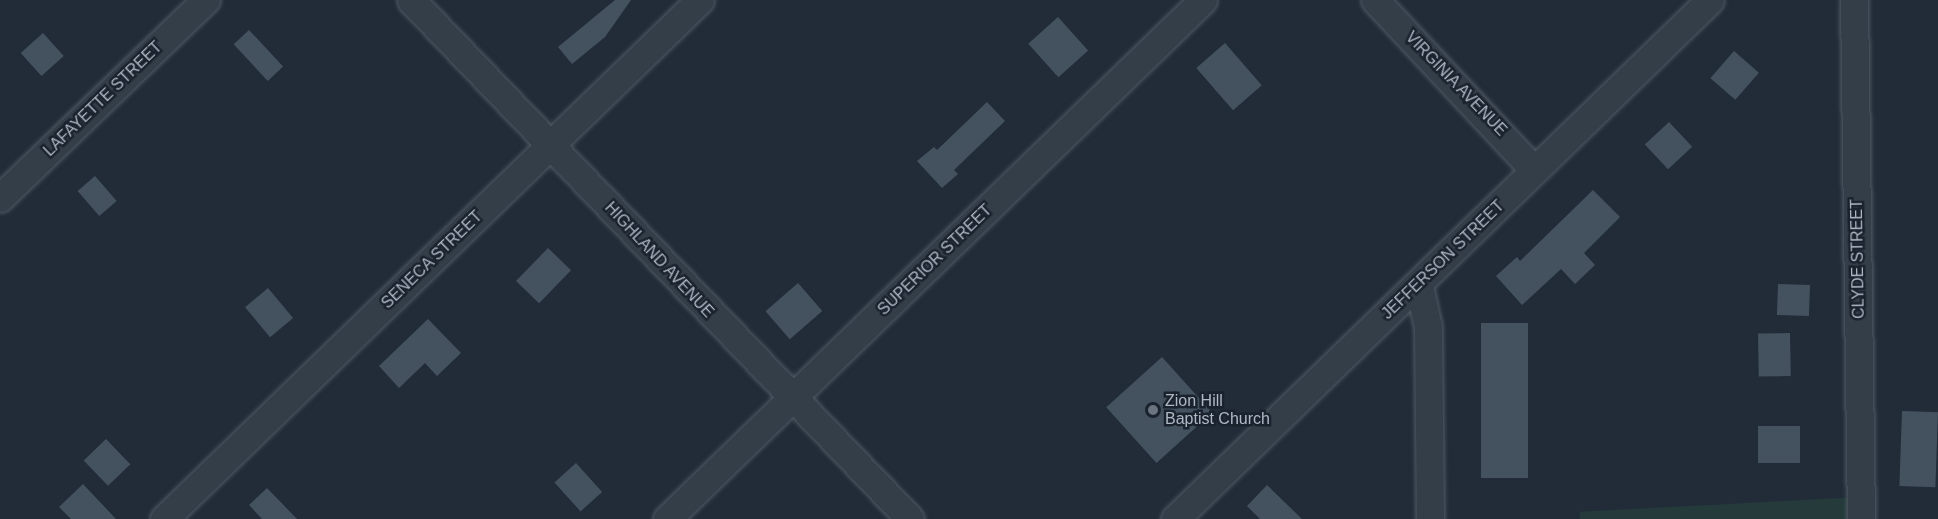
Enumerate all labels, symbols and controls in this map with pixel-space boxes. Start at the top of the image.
street label: VIRGINIA AVENUE [1401,27,1511,141]
street label: LAFAYETTE STREET [40,38,166,160]
street label: JEFFERSON STREET [1378,197,1508,323]
street label: HIGHLAND AVENUE [600,198,718,322]
street label: CLYDE STREET [1847,199,1869,319]
street label: SUPERIOR STREET [874,201,996,319]
street label: SENECA STREET [377,207,487,313]
place label: Zion Hill Baptist Church [1165,391,1270,429]
marker: Zion Hill Baptist Church [1146,403,1160,417]

